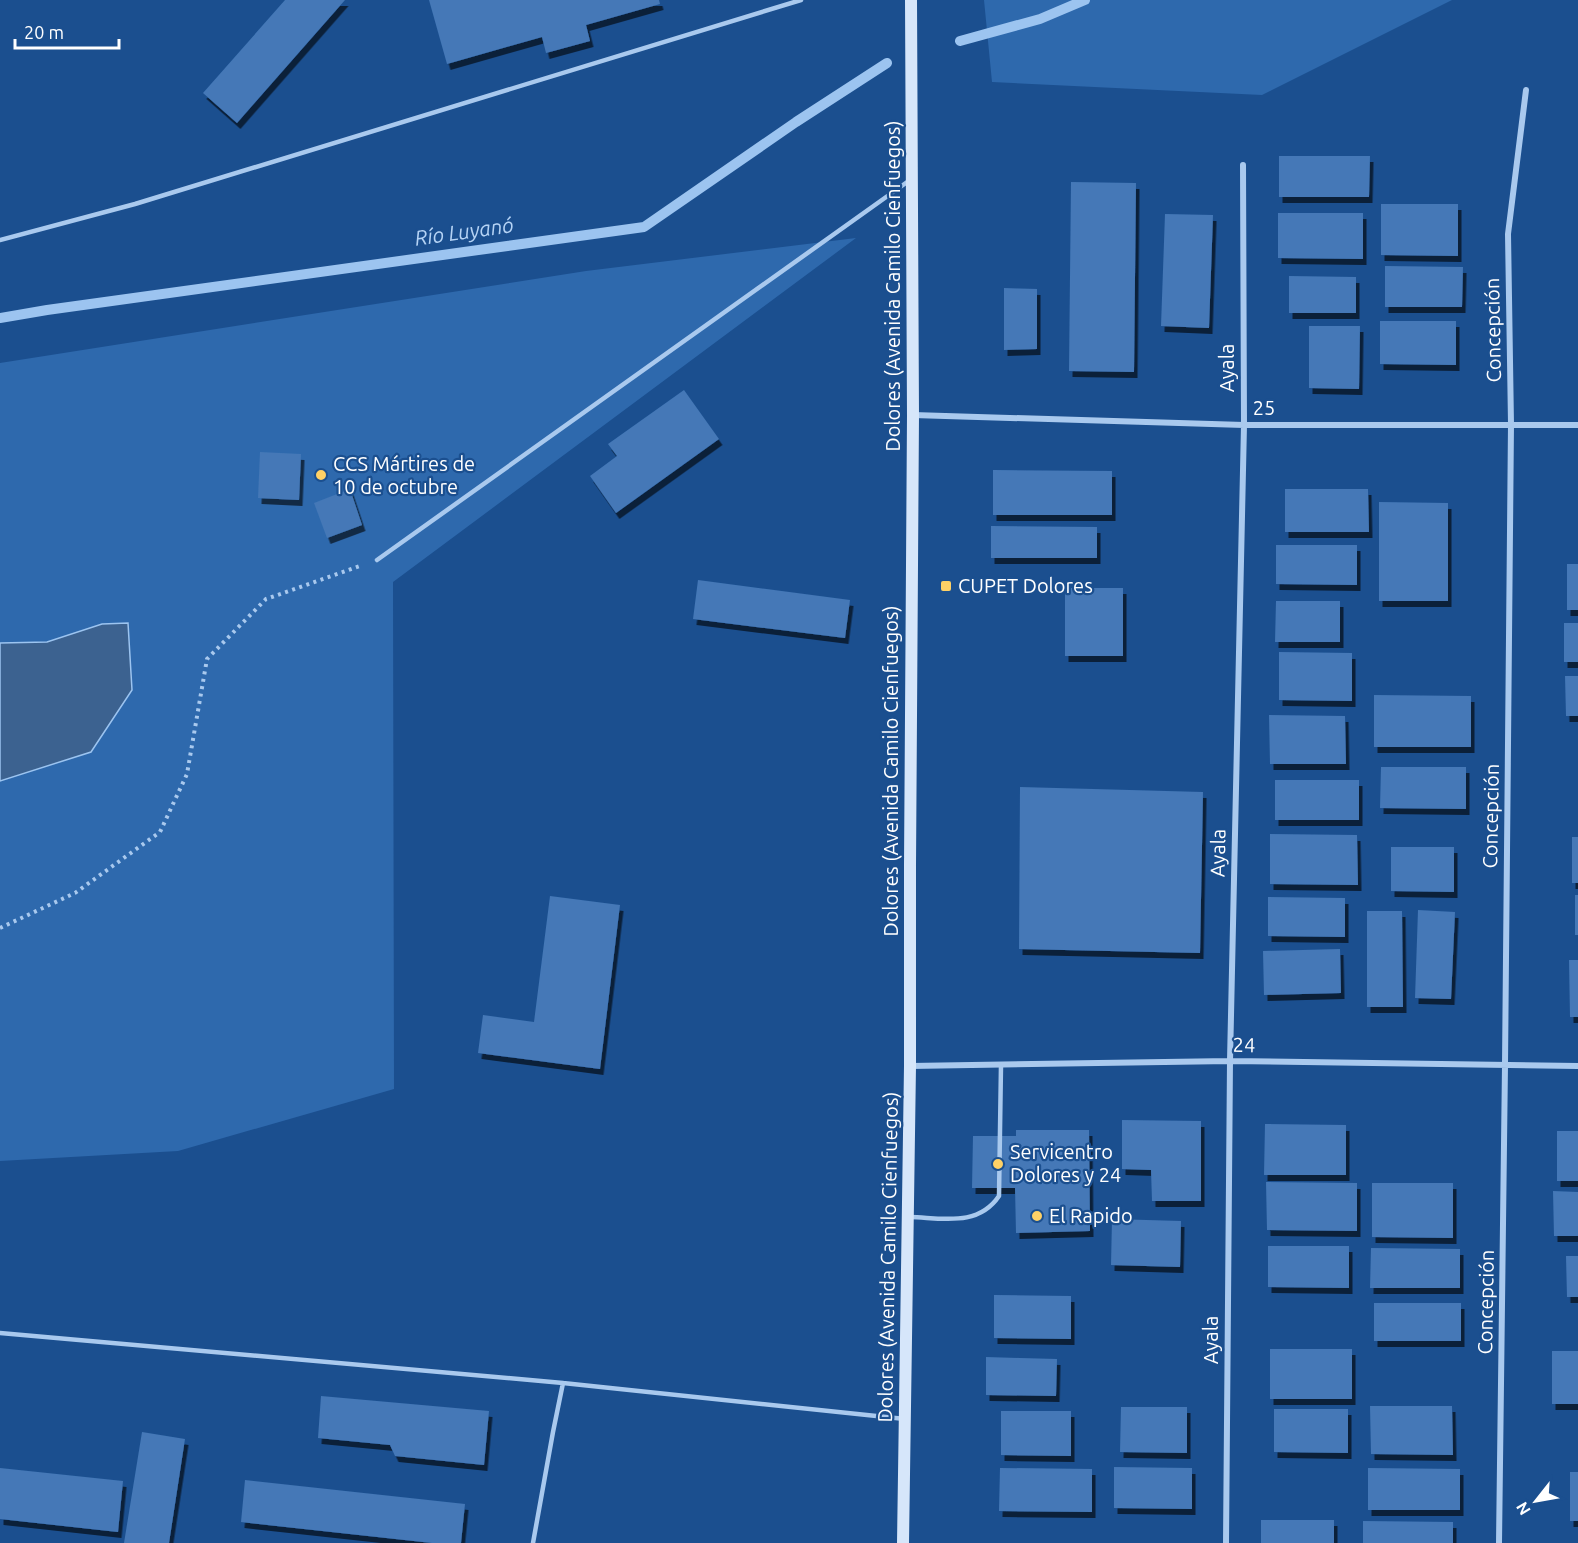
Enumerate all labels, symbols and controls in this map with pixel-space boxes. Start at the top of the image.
scale bar [15,12,118,50]
text: 20 m [24,22,64,42]
street label: Dolores (Avenida Camilo Cienfuegos) [881,121,904,451]
water label: Río Luyanó [413,212,515,250]
street label: Concepción [1480,278,1505,383]
street label: Ayala [1215,344,1238,392]
street label: 25 [1253,396,1275,419]
place label: CCS Mártires de 10 de octubre [333,452,475,498]
marker: CCS Mártires de 10 de octubre [314,468,328,482]
place label: CUPET Dolores [958,574,1093,597]
marker: CUPET Dolores [939,579,953,593]
street label: Dolores (Avenida Camilo Cienfuegos) [879,606,902,936]
street label: Concepción [1478,763,1503,868]
street label: Ayala [1206,829,1229,877]
street label: 24 [1233,1033,1255,1056]
street label: Dolores (Avenida Camilo Cienfuegos) [873,1091,902,1423]
place label: Servicentro Dolores y 24 [1010,1140,1121,1186]
marker: Servicentro Dolores y 24 [991,1157,1005,1171]
place label: El Rapido [1049,1204,1133,1227]
marker: El Rapido [1030,1209,1044,1223]
street label: Concepción [1473,1249,1498,1354]
street label: Ayala [1199,1316,1222,1364]
north arrow [1506,1471,1566,1531]
text: N [1512,1499,1534,1518]

